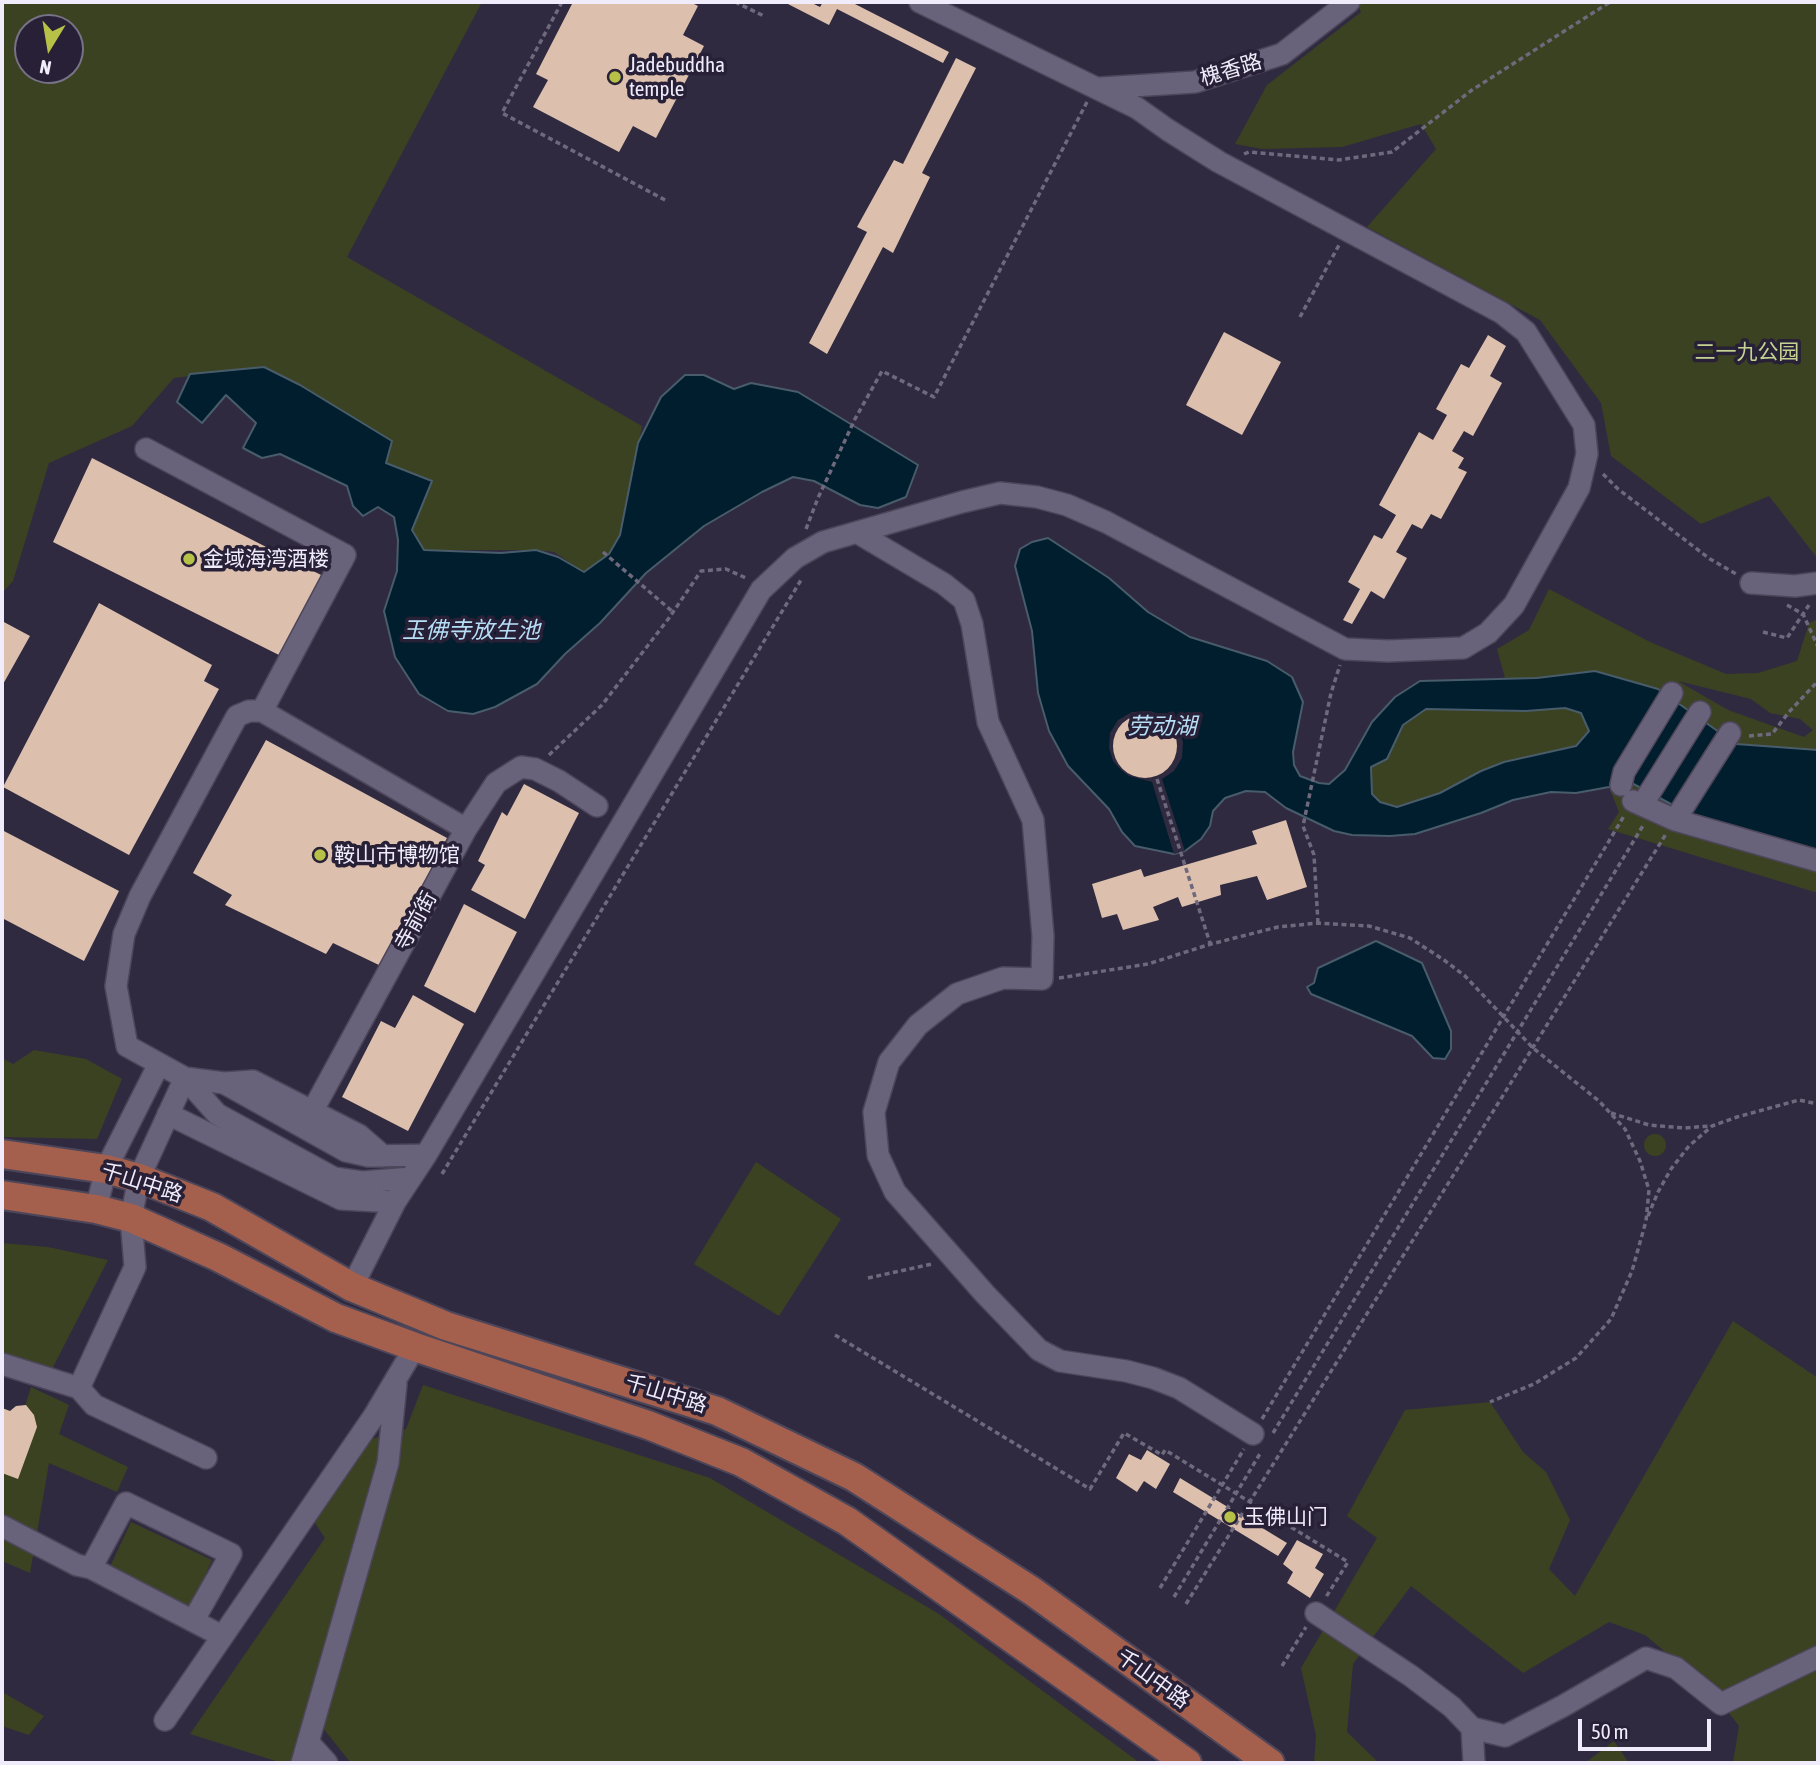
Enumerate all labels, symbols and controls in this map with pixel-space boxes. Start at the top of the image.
north arrow [14,14,84,84]
street label: 槐香路 [1197,49,1265,91]
place label: Jadebuddha temple [629,52,725,102]
text: N [38,56,53,80]
marker: Jadebuddha temple [607,69,623,85]
park label: 二一九公园 [1695,339,1799,365]
place label: 金域海湾酒楼 [203,546,329,572]
marker: 金域海湾酒楼 [181,551,197,567]
water label: 玉佛寺放生池 [402,617,540,645]
water label: 劳动湖 [1128,713,1196,741]
place label: 鞍山市博物馆 [334,842,460,868]
marker: 鞍山市博物馆 [312,847,328,863]
street label: 寺前街 [390,887,442,955]
street label: 千山中路 [98,1158,186,1208]
street label: 千山中路 [622,1370,710,1418]
place label: 玉佛山门 [1244,1504,1328,1530]
marker: 玉佛山门 [1222,1509,1238,1525]
street label: 千山中路 [1112,1644,1194,1714]
scale bar [1582,1706,1715,1750]
text: 50 m [1591,1719,1629,1743]

